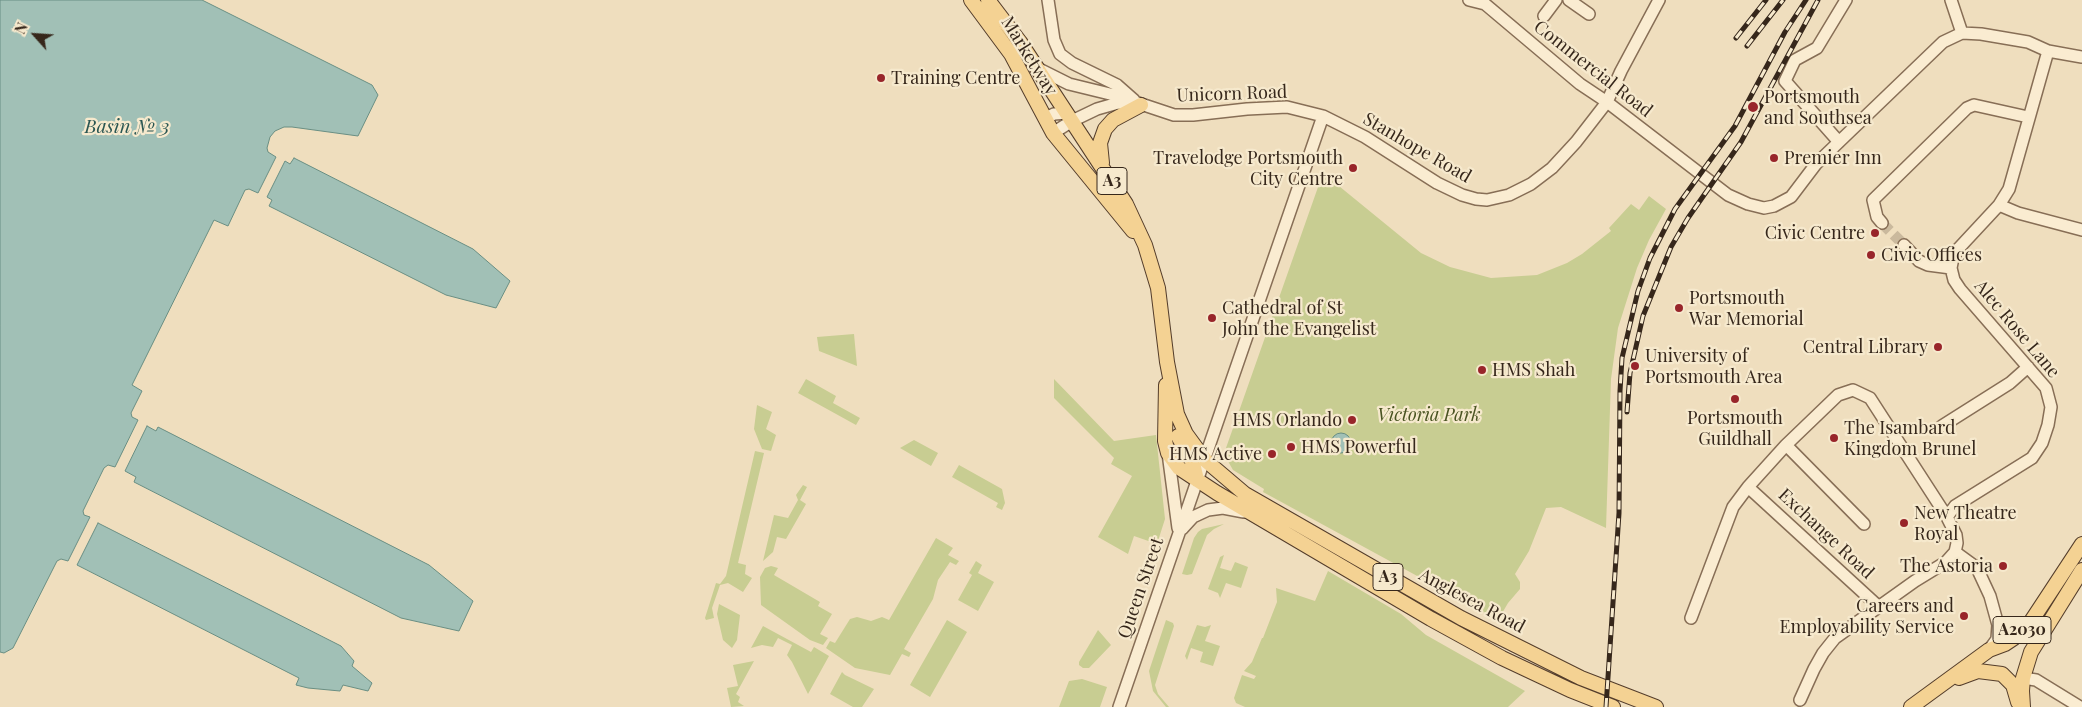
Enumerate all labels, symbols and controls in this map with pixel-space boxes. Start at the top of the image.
north arrow [10,10,60,60]
street label: Marketway [996,13,1062,99]
street label: Commercial Road [1529,16,1657,122]
text: N [10,20,32,37]
place label: Training Centre [891,67,1020,89]
marker: Training Centre [875,72,887,84]
street label: Unicorn Road [1176,81,1288,107]
place label: Portsmouth and Southsea [1764,86,1872,128]
marker: Portsmouth and Southsea [1746,100,1760,114]
street label: Stanhope Road [1359,108,1475,188]
water label: Basin № 3 [85,116,169,138]
place label: Travelodge Portsmouth City Centre [1153,147,1343,190]
place label: Premier Inn [1784,147,1882,169]
marker: Premier Inn [1768,152,1780,164]
marker: Travelodge Portsmouth City Centre [1347,162,1359,174]
road number: A3 [1097,168,1127,195]
place label: Civic Centre [1765,222,1865,244]
marker: Civic Centre [1869,227,1881,239]
place label: Civic Offices [1881,244,1982,266]
marker: Civic Offices [1865,249,1877,261]
street label: Alec Rose Lane [1970,276,2064,382]
place label: Portsmouth War Memorial [1689,287,1804,330]
place label: Cathedral of St John the Evangelist [1222,297,1376,340]
marker: Portsmouth War Memorial [1673,302,1685,314]
marker: Cathedral of St John the Evangelist [1206,312,1218,324]
place label: Central Library [1803,336,1928,358]
marker: Central Library [1932,341,1944,353]
place label: University of Portsmouth Area [1645,345,1782,388]
place label: HMS Shah [1492,359,1575,381]
marker: University of Portsmouth Area [1629,360,1641,372]
marker: HMS Shah [1476,364,1488,376]
marker: Portsmouth Guildhall [1729,393,1741,405]
park label: Victoria Park [1377,404,1481,426]
place label: Portsmouth Guildhall [1687,407,1783,449]
place label: HMS Orlando [1232,409,1342,431]
marker: HMS Orlando [1346,414,1358,426]
place label: The Isambard Kingdom Brunel [1844,417,1976,459]
marker: The Isambard Kingdom Brunel [1828,432,1840,444]
place label: HMS Powerful [1301,436,1417,458]
marker: HMS Powerful [1285,441,1297,453]
place label: HMS Active [1169,443,1262,465]
marker: HMS Active [1266,448,1278,460]
street label: Exchange Road [1774,484,1878,584]
place label: New Theatre Royal [1914,502,2017,544]
marker: New Theatre Royal [1898,517,1910,529]
street label: Queen Street [1114,535,1168,641]
place label: The Astoria [1900,555,1993,577]
marker: The Astoria [1997,560,2009,572]
road number: A3 [1373,564,1403,590]
street label: Anglesea Road [1415,564,1529,638]
place label: Careers and Employability Service [1779,595,1954,638]
marker: Careers and Employability Service [1958,610,1970,622]
road number: A2030 [1993,616,2051,644]

